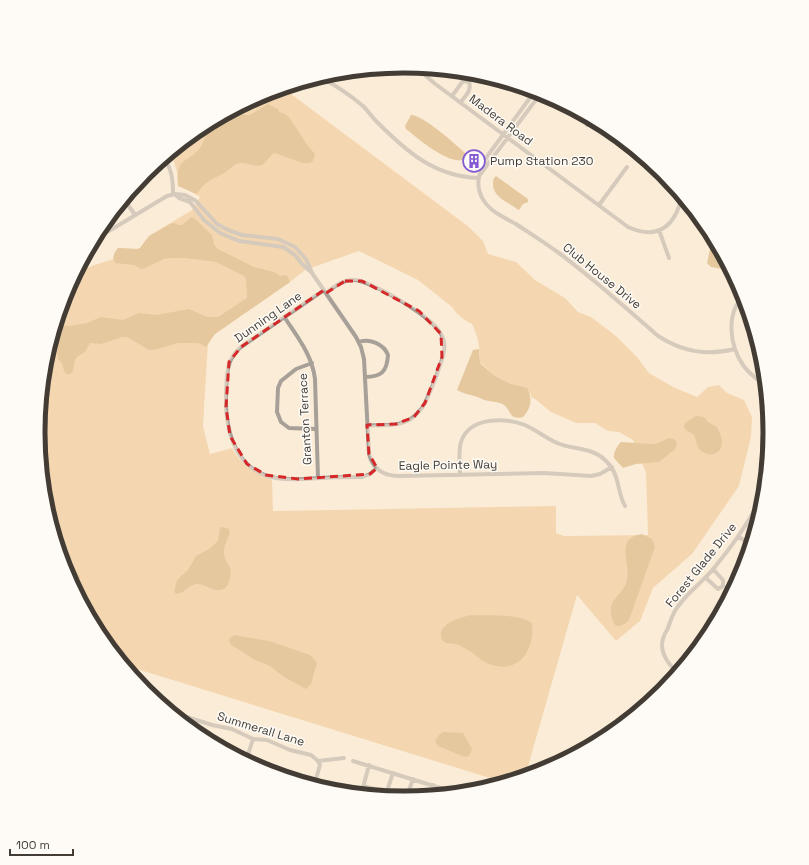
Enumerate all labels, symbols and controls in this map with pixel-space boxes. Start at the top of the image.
street label: Madera Road [466,91,536,149]
building icon: Pump Station 230 [461,148,487,174]
place label: Pump Station 230 [490,153,594,169]
street label: Club House Drive [559,239,645,313]
street label: Dunning Lane [231,288,305,346]
street label: Granton Terrace [295,373,315,465]
street label: Eagle Pointe Way [398,456,498,474]
street label: Forest Glade Drive [662,519,740,611]
street label: Summerall Lane [215,708,307,750]
scale bar [10,831,73,857]
text: 100 m [16,837,50,853]

